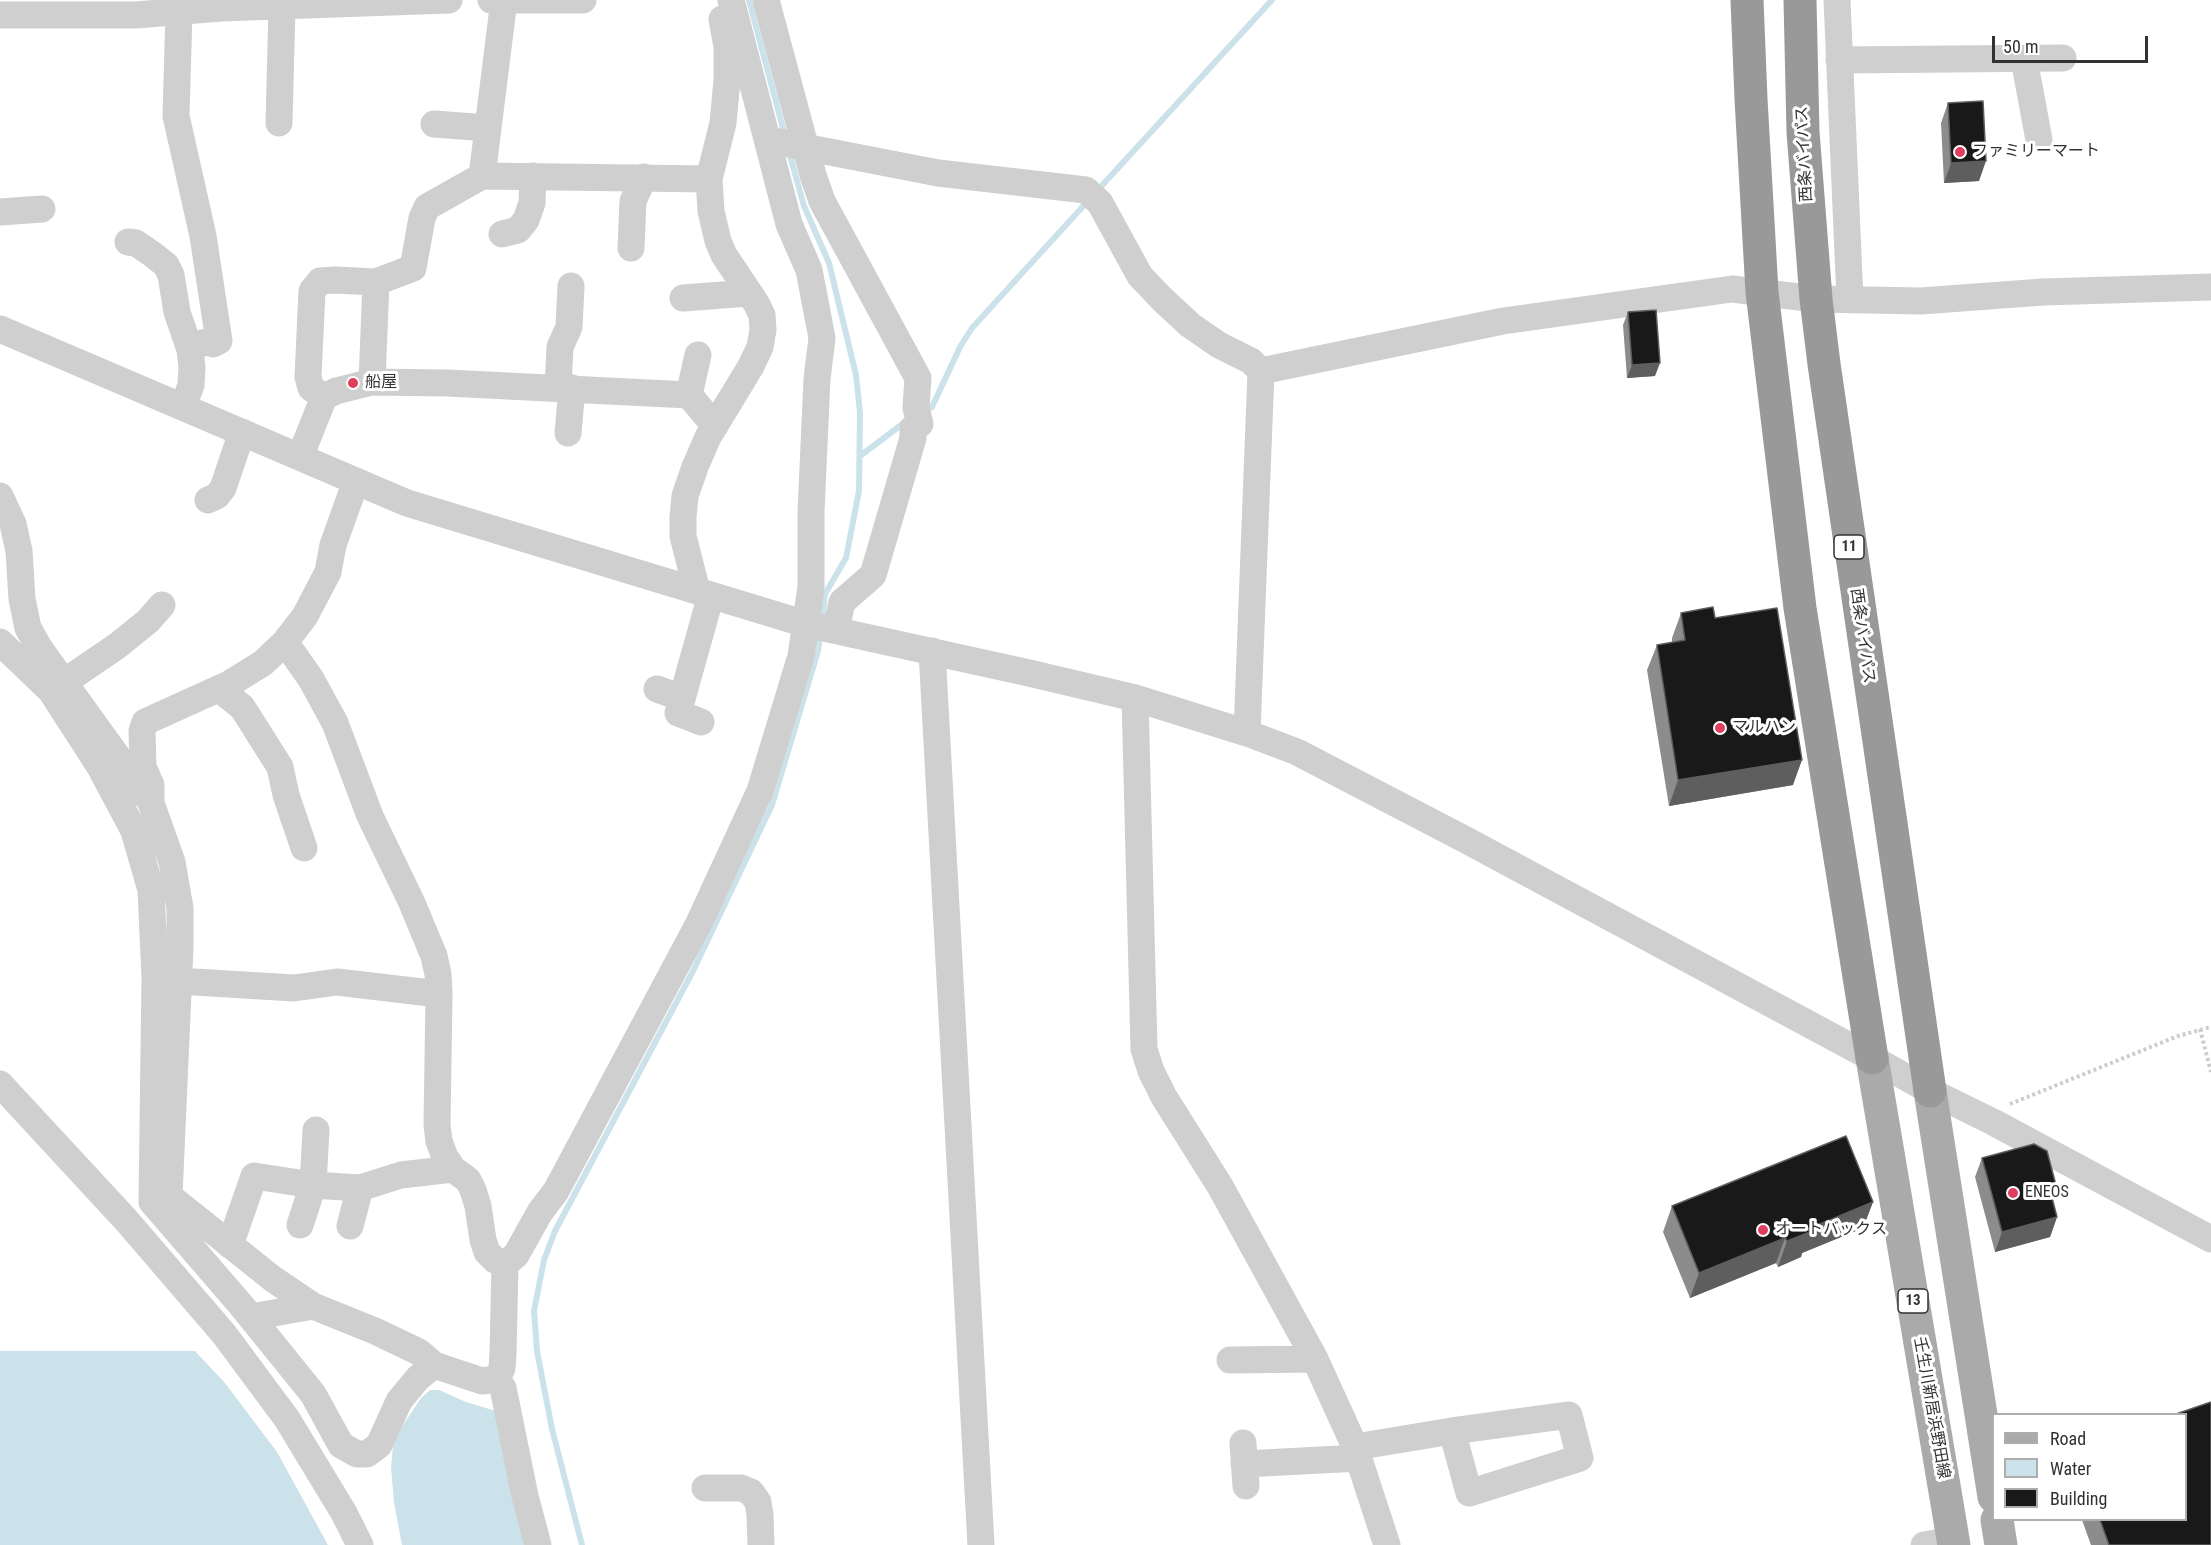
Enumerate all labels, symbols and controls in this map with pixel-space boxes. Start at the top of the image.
scale bar [1995,24,2151,62]
text: 50 m [2003,36,2038,57]
street label: 西条バイパス [1793,106,1817,202]
place label: ファミリーマート [1972,142,2100,162]
marker: ファミリーマート [1953,145,1967,159]
place label: 船屋 [365,373,397,393]
marker: 船屋 [346,376,360,390]
road number: 11 [1834,535,1864,559]
street label: 西条バイパス [1846,587,1878,685]
place label: マルハン [1732,718,1796,738]
marker: マルハン [1713,721,1727,735]
place label: ENEOS [2025,1183,2069,1203]
marker: ENEOS [2006,1186,2020,1200]
place label: オートバックス [1775,1220,1887,1240]
marker: オートバックス [1756,1223,1770,1237]
road number: 13 [1898,1289,1928,1313]
street label: 壬生川新居浜野田線 [1909,1335,1953,1481]
legend [1992,1413,2187,1521]
text: Road [2050,1428,2086,1449]
text: Water [2050,1458,2091,1479]
text: Building [2050,1488,2107,1509]

